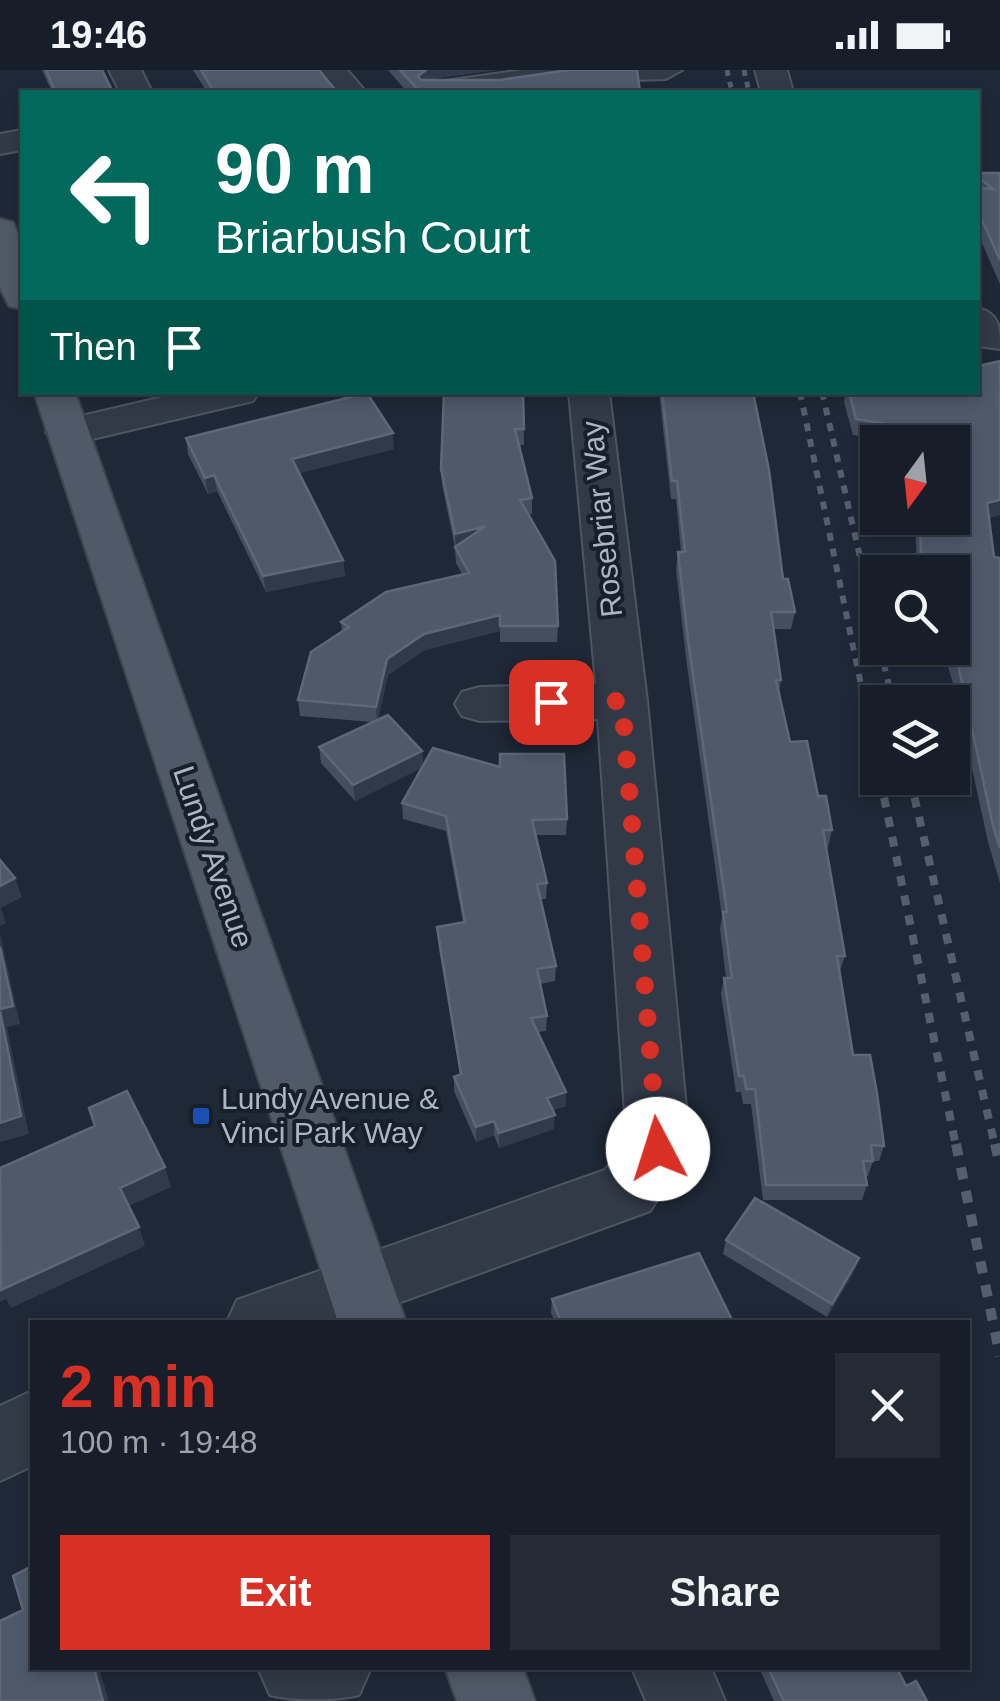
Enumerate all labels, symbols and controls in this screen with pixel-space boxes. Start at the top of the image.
text: 19:46 [50,14,147,56]
icon: left [50,130,180,260]
text: 90 m [215,130,375,208]
text: Briarbush Court [215,212,530,263]
icon: arrive [157,320,212,375]
text: Then [50,326,137,368]
street label: Rosebriar Way [575,419,628,619]
north arrow [860,425,970,535]
map controls [860,425,970,795]
button: search [860,555,970,665]
pin [509,660,594,745]
icon: arrive [524,675,579,730]
button: layers [860,685,970,795]
street label: Lundy Avenue [167,762,260,952]
place label: Lundy Avenue & Vinci Park Way [221,1082,439,1149]
position arrow [606,1097,710,1201]
marker: Lundy Avenue & Vinci Park Way [190,1105,212,1127]
text: 2 min [60,1353,217,1420]
button: close [835,1353,940,1458]
text: 100 m · 19:48 [60,1424,257,1460]
button: Exit [60,1535,490,1650]
button: Share [510,1535,940,1650]

